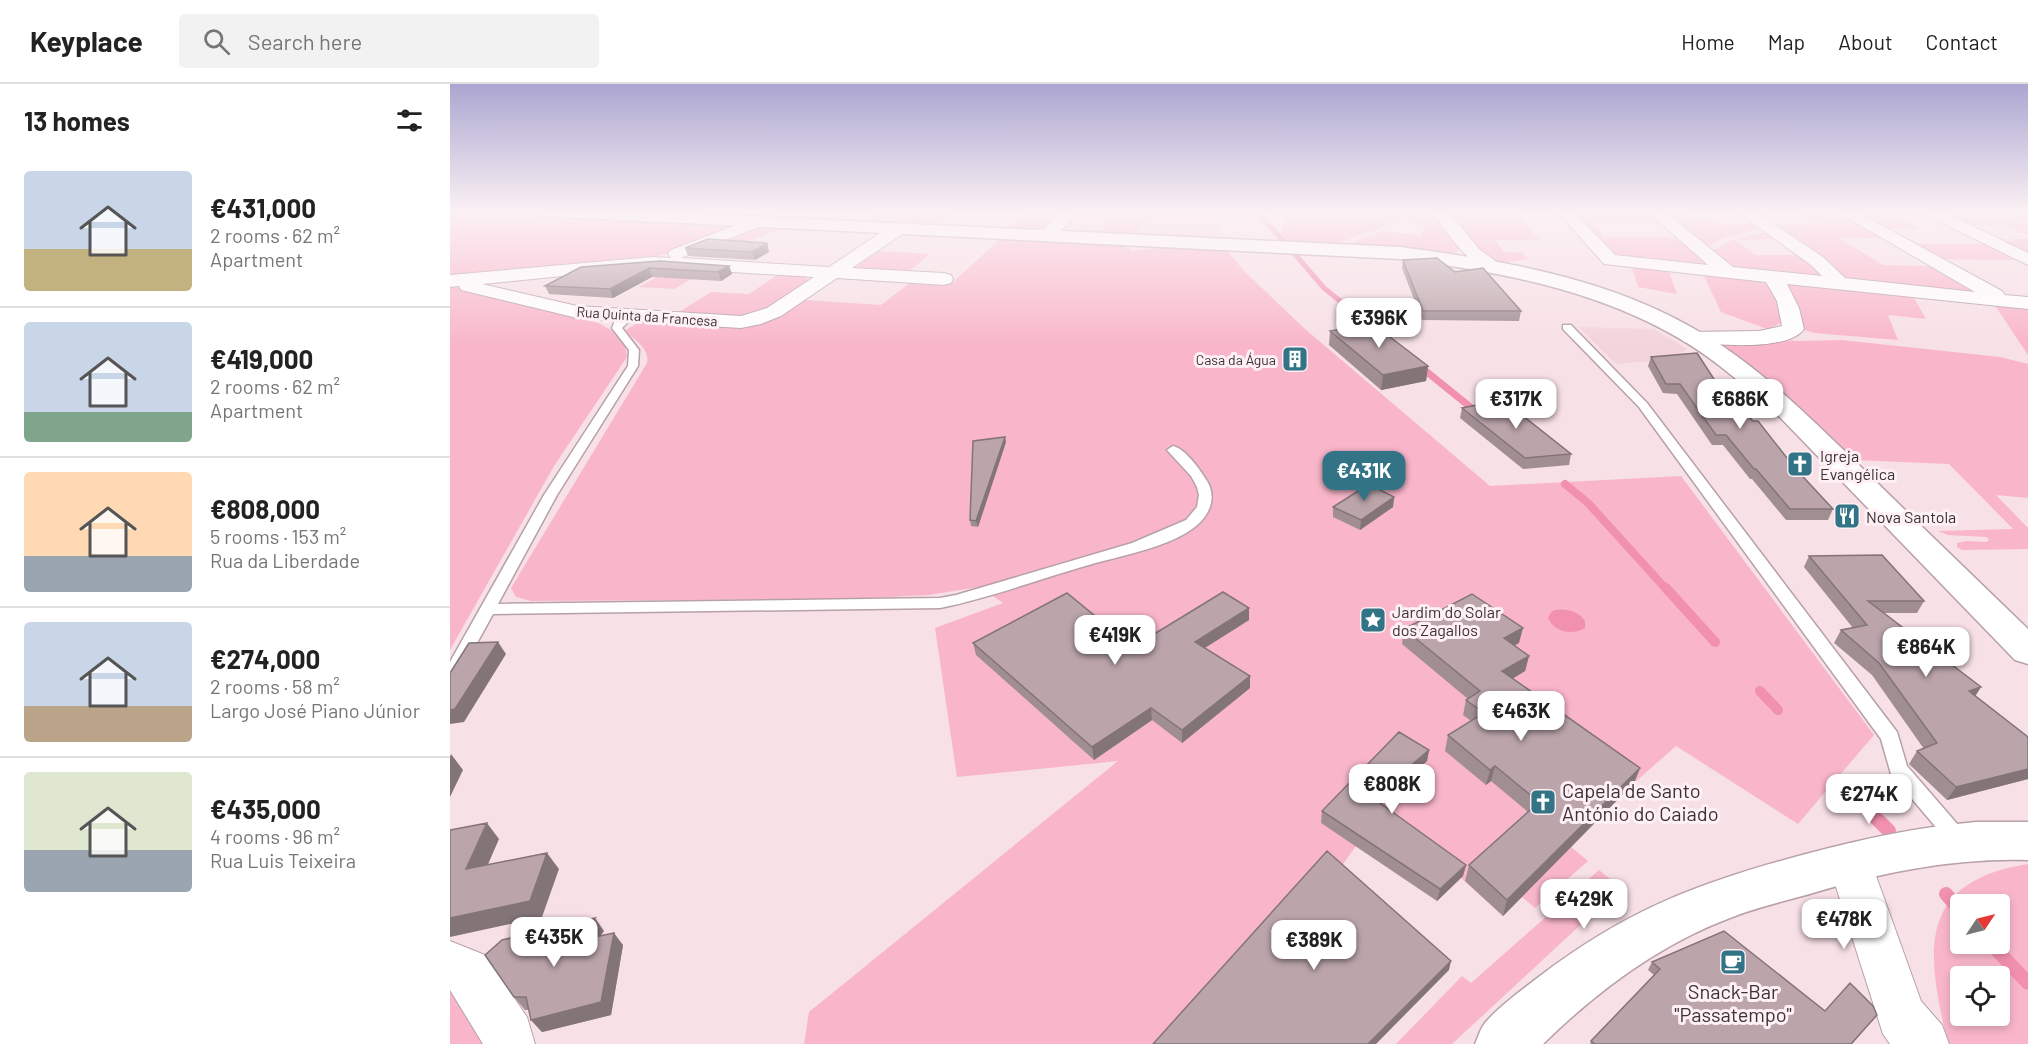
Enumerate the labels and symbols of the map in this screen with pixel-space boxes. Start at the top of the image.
pin: €396K [1337,298,1421,349]
street label: Rua Quinta da Francesa [576,303,718,329]
building icon: Casa da Água [1280,344,1310,374]
place label: Casa da Água [1196,351,1276,368]
pin: €317K [1474,379,1558,430]
pin: €686K [1698,379,1782,430]
place label: Igreja Evangélica [1820,446,1895,483]
church icon: Igreja Evangélica [1785,449,1815,479]
pin: €431K [1322,451,1406,502]
restaurant icon: Nova Santola [1832,501,1862,531]
place label: Nova Santola [1866,507,1956,526]
place label: Jardim do Solar dos Zagallos [1392,602,1501,639]
place icon: Jardim do Solar dos Zagallos [1358,605,1388,635]
pin: €419K [1073,615,1157,666]
pin: €864K [1884,627,1968,678]
pin: €463K [1479,691,1563,742]
pin: €808K [1350,764,1434,815]
pin: €274K [1827,774,1911,825]
place label: Capela de Santo António do Caiado [1562,778,1719,825]
church icon: Capela de Santo António do Caiado [1528,787,1558,817]
pin: €429K [1542,879,1626,930]
north arrow [1950,894,2010,954]
pin: €478K [1802,899,1886,950]
pin: €435K [512,917,596,968]
pin: €389K [1272,920,1356,971]
cafe icon: Snack-Bar "Passatempo" [1718,947,1748,977]
place label: Snack-Bar "Passatempo" [1674,979,1792,1026]

